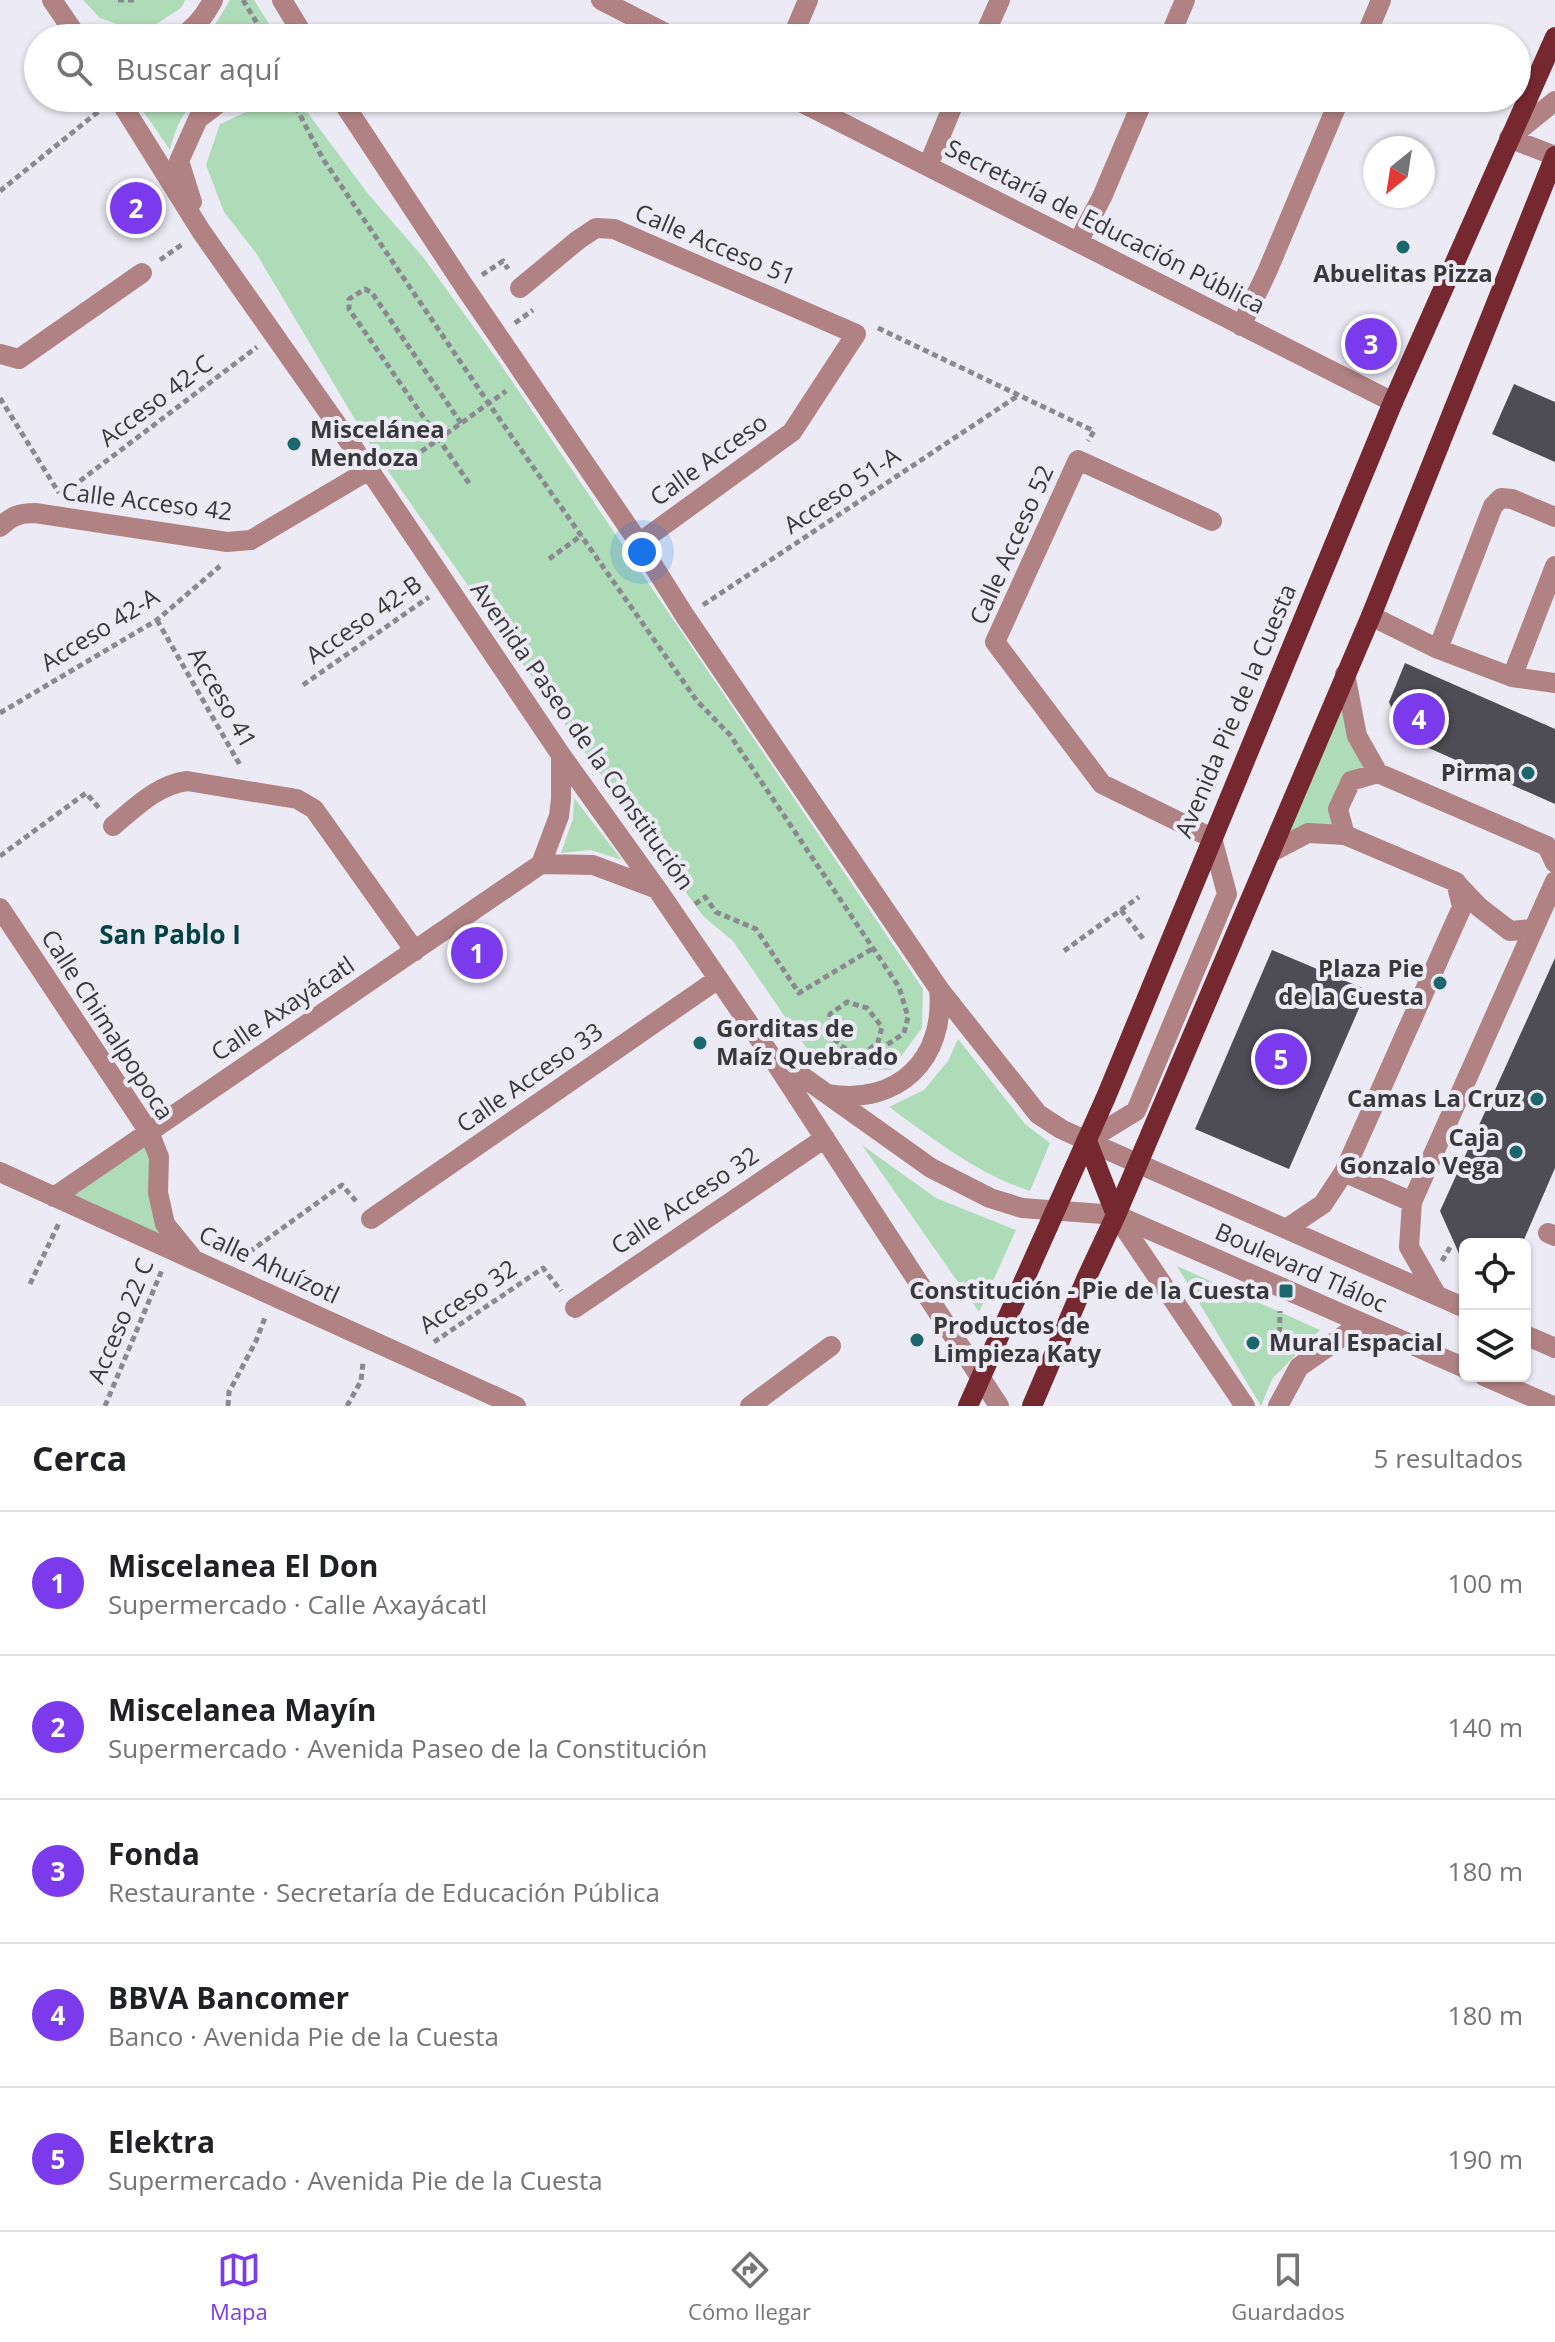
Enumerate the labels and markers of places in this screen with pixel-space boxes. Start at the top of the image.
pin: 2 [110,178,162,238]
marker: Abuelitas Pizza [1394,238,1412,256]
place label: Abuelitas Pizza [1313,256,1493,289]
pin: 3 [1345,314,1397,374]
place label: Miscelánea Mendoza [310,412,445,473]
marker: Miscelánea Mendoza [285,435,303,453]
pin: 4 [1393,689,1445,749]
place label: Pirma [1441,755,1512,788]
marker: Pirma [1519,764,1537,782]
pin: 1 [451,923,503,983]
place label: Plaza Pie de la Cuesta [1278,951,1424,1012]
marker: Plaza Pie de la Cuesta [1431,974,1449,992]
place label: Gorditas de Maíz Quebrado [716,1011,898,1072]
pin: 5 [1255,1029,1307,1089]
marker: Gorditas de Maíz Quebrado [691,1034,709,1052]
place label: Camas La Cruz [1347,1081,1521,1114]
marker: Camas La Cruz [1528,1090,1546,1108]
place label: Caja Gonzalo Vega [1340,1120,1500,1181]
marker: Caja Gonzalo Vega [1507,1143,1525,1161]
place label: Constitución - Pie de la Cuesta [909,1273,1270,1306]
marker: Constitución - Pie de la Cuesta [1277,1282,1295,1300]
place label: Productos de Limpieza Katy [933,1308,1101,1369]
place label: Mural Espacial [1269,1325,1443,1358]
marker: Productos de Limpieza Katy [908,1331,926,1349]
marker: Mural Espacial [1244,1334,1262,1352]

